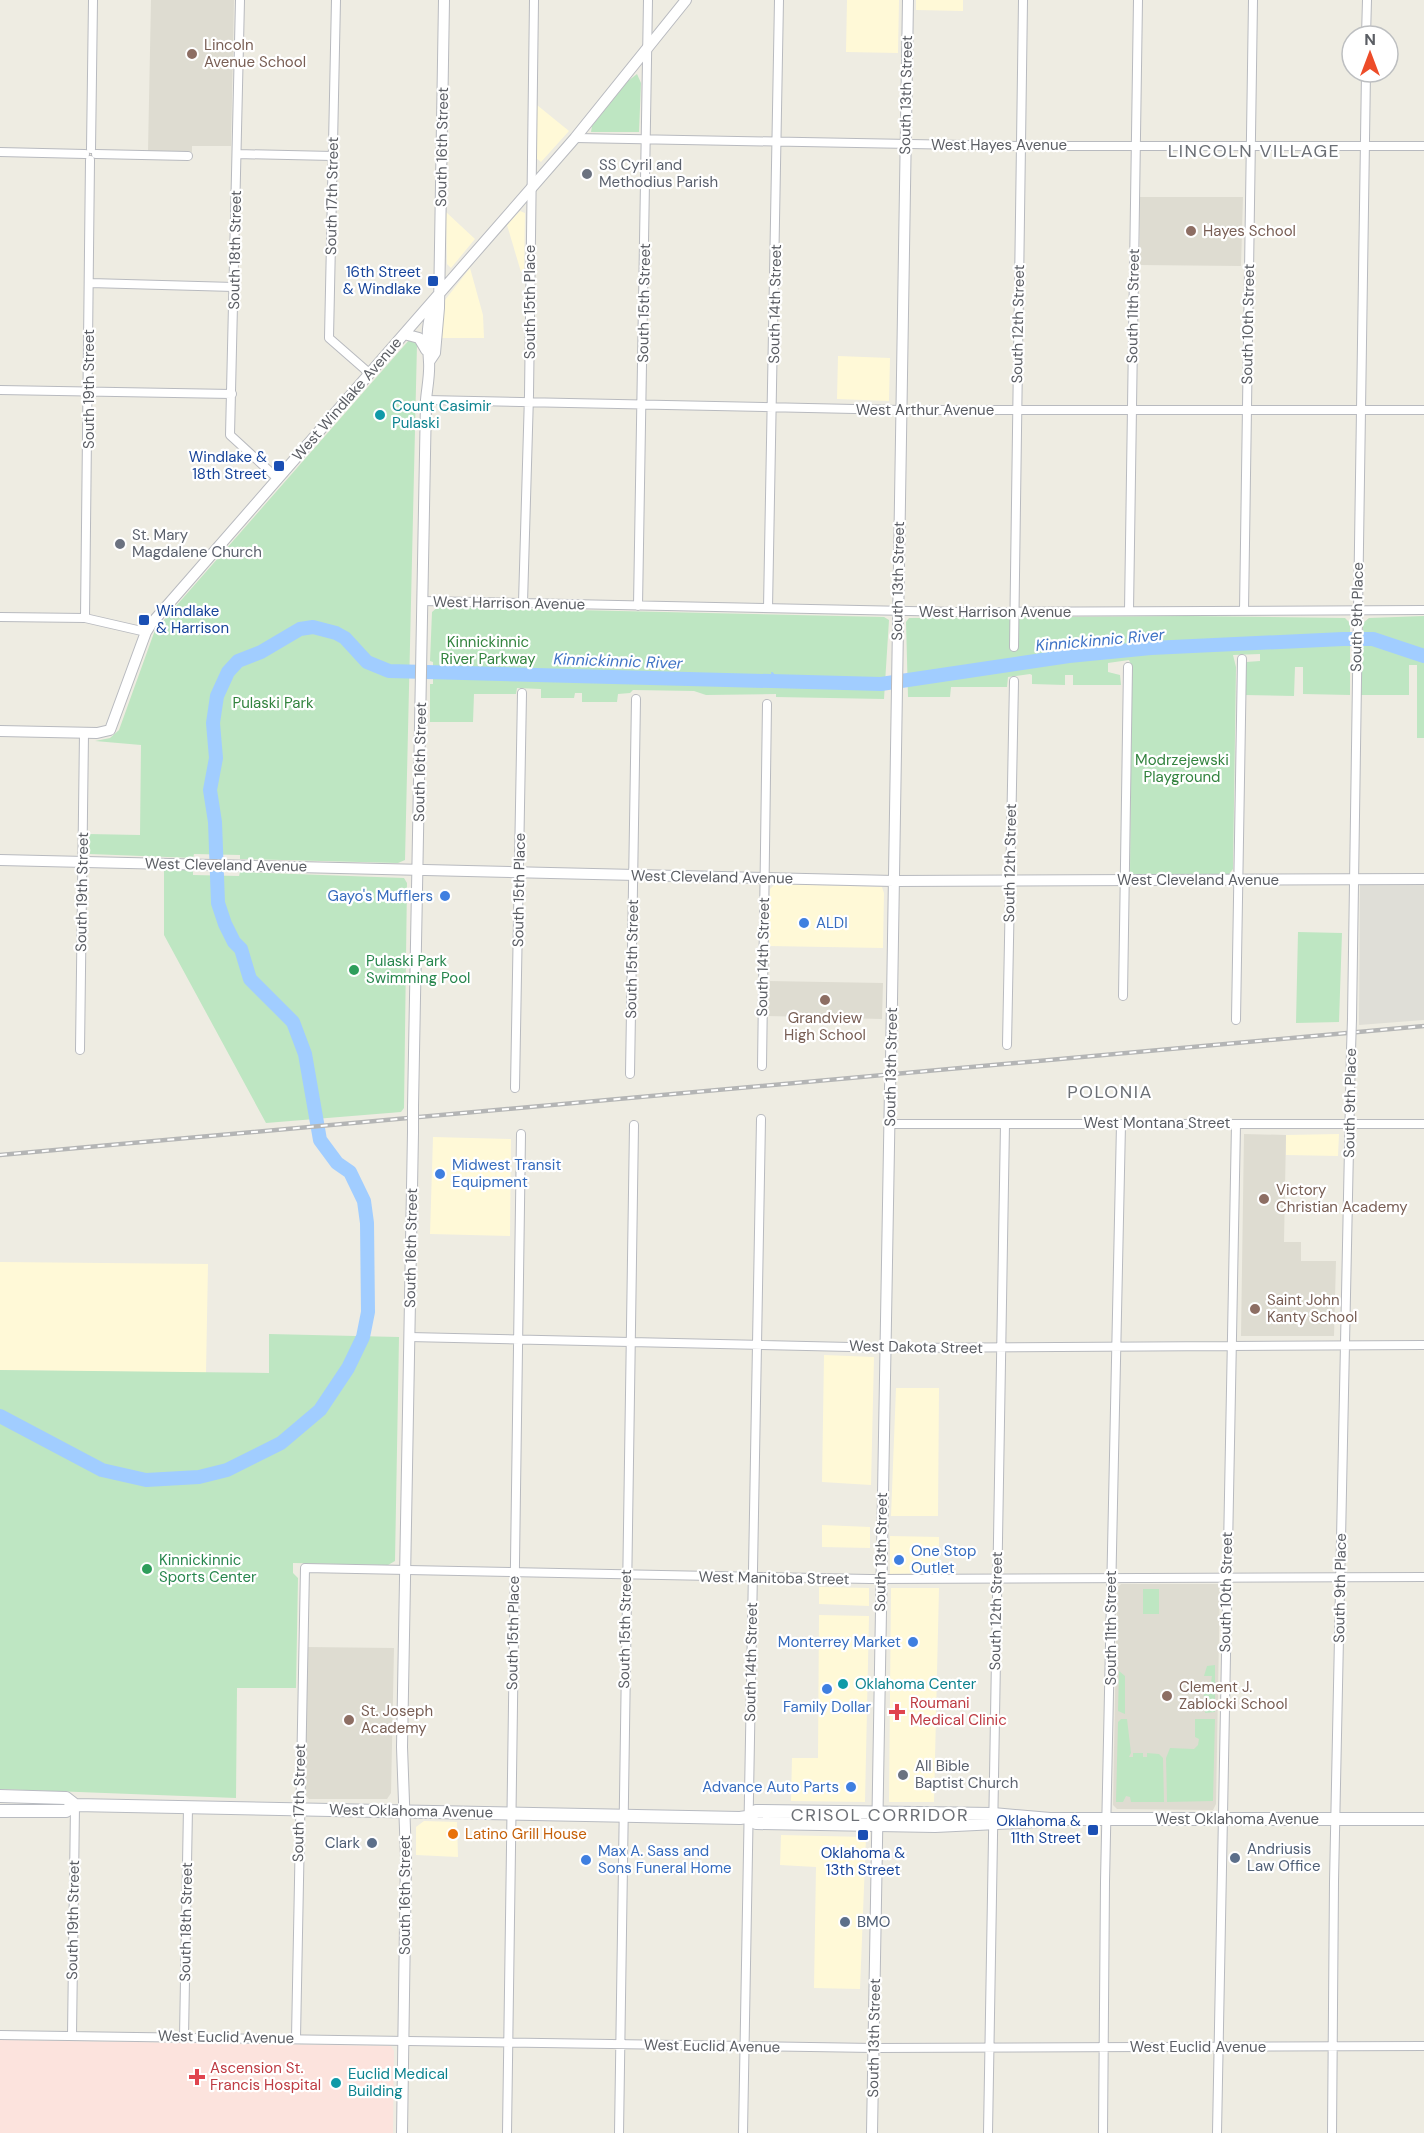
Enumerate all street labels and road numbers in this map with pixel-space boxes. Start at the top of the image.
street label: South 13th Street [895,35,917,155]
street label: South 16th Street [431,87,453,207]
street label: West Hayes Avenue [931,135,1067,155]
street label: South 17th Street [321,137,343,255]
street label: South 18th Street [224,190,246,310]
street label: South 15th Street [633,243,655,363]
street label: South 14th Street [764,244,786,364]
street label: South 15th Place [520,245,540,359]
street label: South 11th Street [1122,248,1144,364]
street label: South 10th Street [1237,263,1259,384]
street label: South 12th Street [1007,264,1029,384]
street label: South 19th Street [79,329,99,449]
street label: West Windlake Avenue [288,333,406,465]
street label: West Arthur Avenue [856,400,994,420]
street label: South 13th Street [887,521,909,641]
street label: South 9th Place [1346,562,1368,672]
street label: West Harrison Avenue [433,592,585,614]
street label: West Harrison Avenue [919,602,1071,622]
street label: South 16th Street [409,702,431,822]
street label: South 12th Street [999,803,1021,923]
street label: South 19th Street [71,832,93,952]
street label: South 15th Place [508,833,530,947]
street label: West Cleveland Avenue [145,854,307,876]
street label: West Cleveland Avenue [631,866,793,888]
street label: West Cleveland Avenue [1117,870,1279,890]
street label: South 14th Street [752,897,774,1017]
street label: South 15th Street [621,899,643,1019]
street label: South 13th Street [880,1007,902,1127]
street label: South 9th Place [1339,1048,1361,1158]
street label: West Montana Street [1084,1113,1231,1133]
street label: South 16th Street [400,1188,422,1308]
street label: West Dakota Street [849,1336,983,1358]
street label: South 13th Street [870,1492,892,1612]
street label: South 10th Street [1215,1531,1237,1652]
street label: South 9th Place [1329,1533,1351,1643]
street label: South 12th Street [985,1551,1007,1671]
street label: West Manitoba Street [698,1567,850,1589]
street label: South 15th Street [614,1569,636,1689]
street label: South 11th Street [1101,1570,1121,1686]
street label: South 15th Place [502,1576,524,1690]
street label: South 14th Street [740,1602,762,1722]
street label: South 17th Street [288,1744,310,1862]
street label: West Oklahoma Avenue [329,1800,493,1822]
street label: West Oklahoma Avenue [1155,1809,1319,1829]
street label: South 16th Street [395,1835,415,1955]
street label: South 19th Street [62,1860,84,1980]
street label: South 18th Street [175,1862,197,1982]
street label: South 13th Street [863,1978,885,2098]
street label: West Euclid Avenue [158,2026,294,2048]
street label: West Euclid Avenue [644,2035,780,2057]
street label: West Euclid Avenue [1130,2037,1266,2057]

